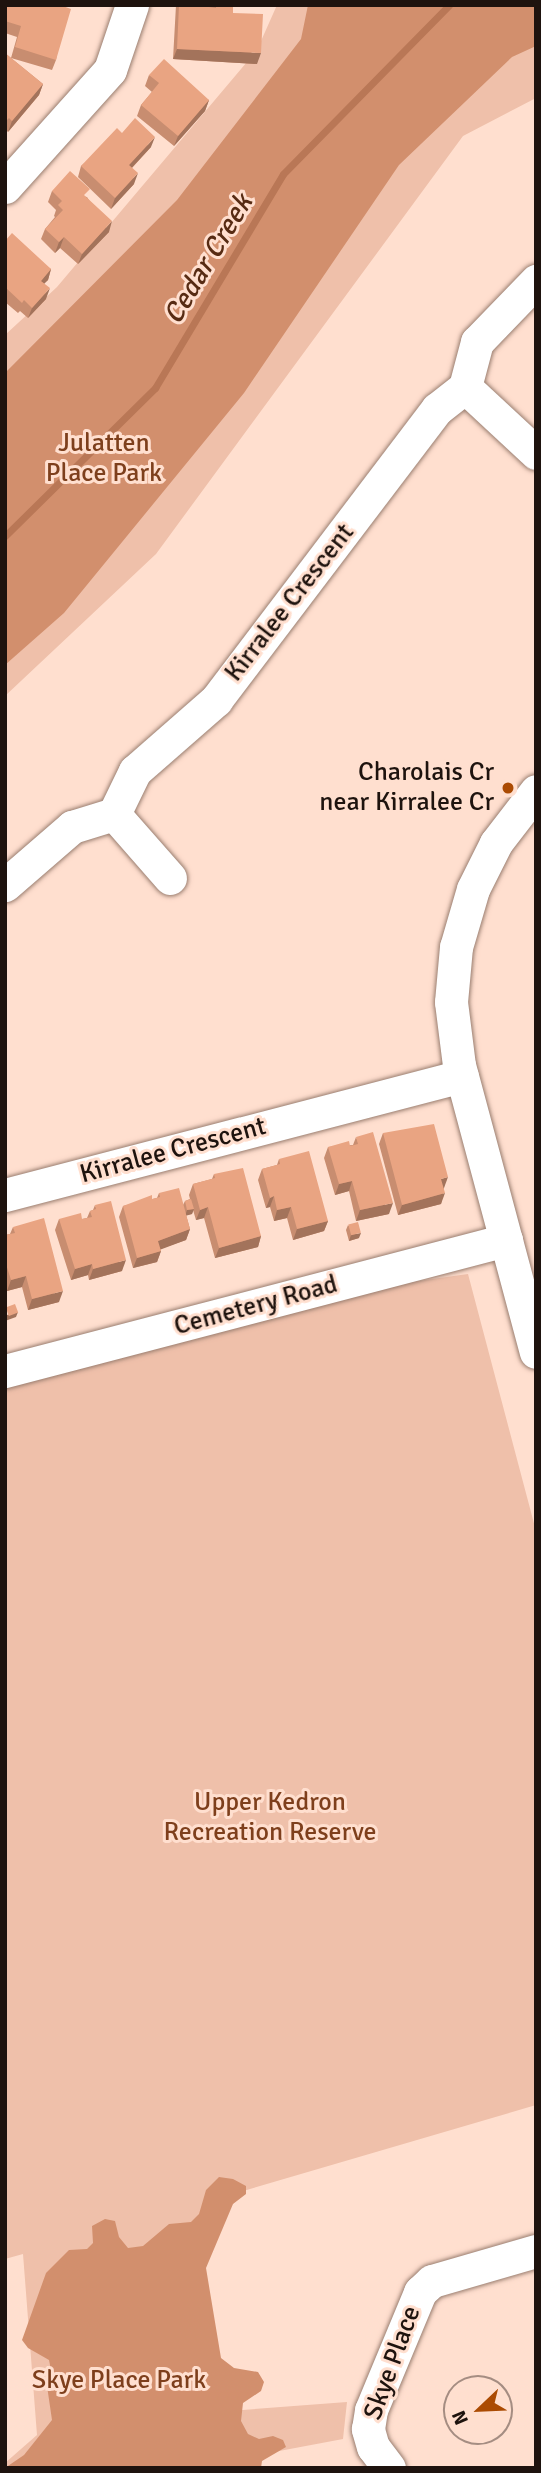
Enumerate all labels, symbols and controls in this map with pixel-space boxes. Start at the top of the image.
water label: Cedar Creek [156,188,260,330]
park label: Julatten Place Park [46,428,162,490]
street label: Kirralee Crescent [219,518,361,688]
place label: Charolais Cr near Kirralee Cr [319,757,494,818]
marker: Charolais Cr near Kirralee Cr [500,780,516,796]
street label: Kirralee Crescent [77,1111,269,1191]
street label: Cemetery Road [171,1269,341,1343]
park label: Upper Kedron Recreation Reserve [164,1787,376,1848]
street label: Skye Place [358,2302,428,2424]
park label: Skye Place Park [32,2365,206,2397]
north arrow [443,2375,513,2445]
text: N [447,2407,474,2428]

